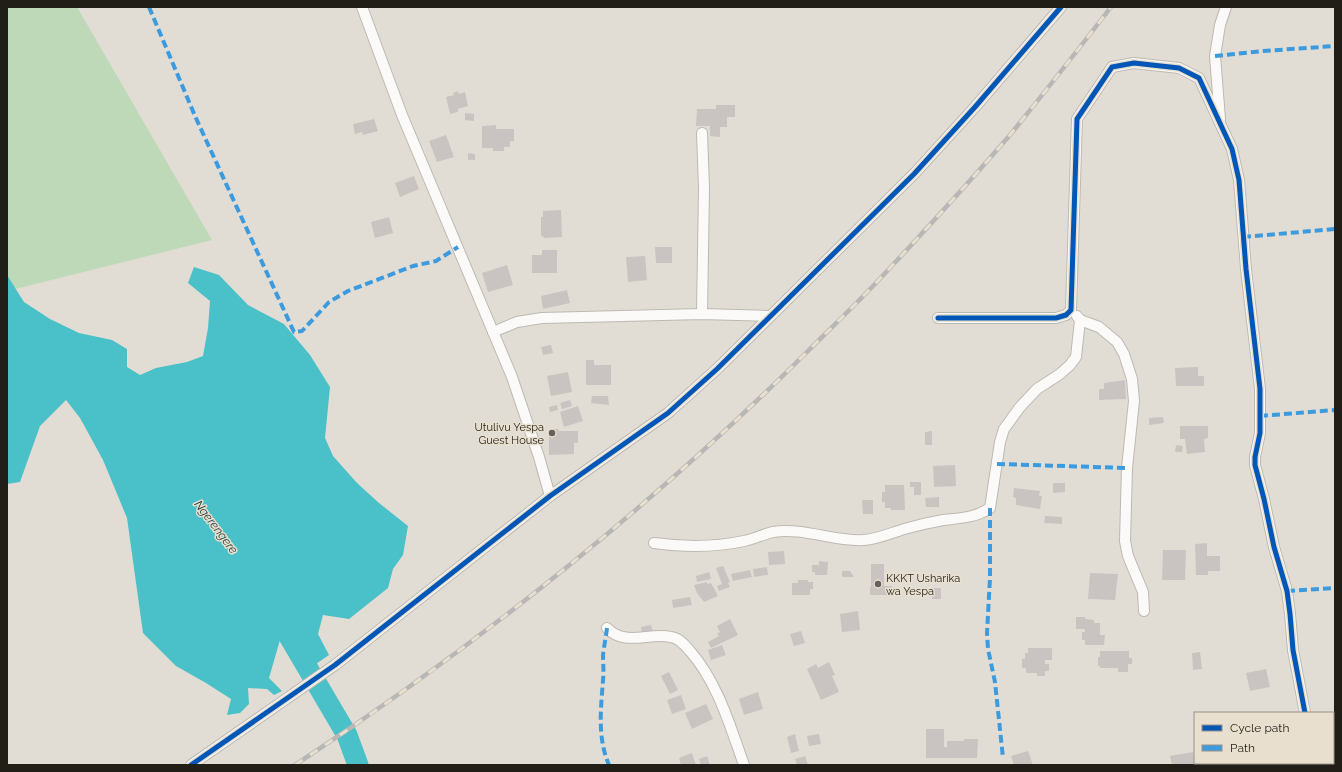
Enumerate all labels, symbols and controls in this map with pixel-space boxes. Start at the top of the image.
place label: Utulivu Yespa Guest House [475,421,545,447]
marker: Utulivu Yespa Guest House [547,428,557,438]
water label: Ngerengere [191,498,241,557]
place label: KKKT Usharika wa Yespa [886,572,960,598]
marker: KKKT Usharika wa Yespa [873,579,883,589]
legend [1194,712,1334,764]
text: Cycle path [1230,721,1289,735]
text: Path [1230,741,1255,755]

